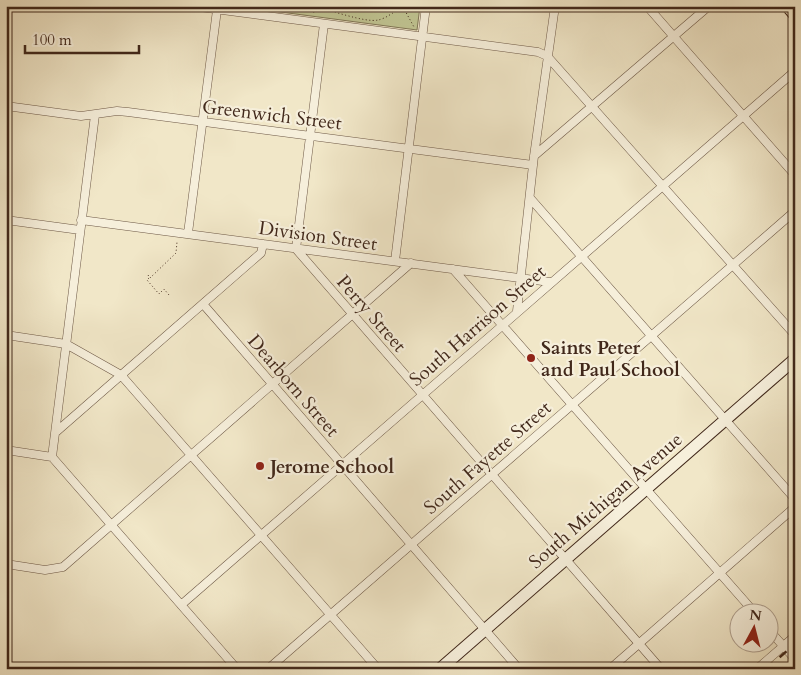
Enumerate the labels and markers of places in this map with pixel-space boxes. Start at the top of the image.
place label: Saints Peter and Paul School [541,335,680,383]
marker: Saints Peter and Paul School [525,352,537,364]
place label: Jerome School [267,454,394,480]
marker: Jerome School [254,460,266,472]

